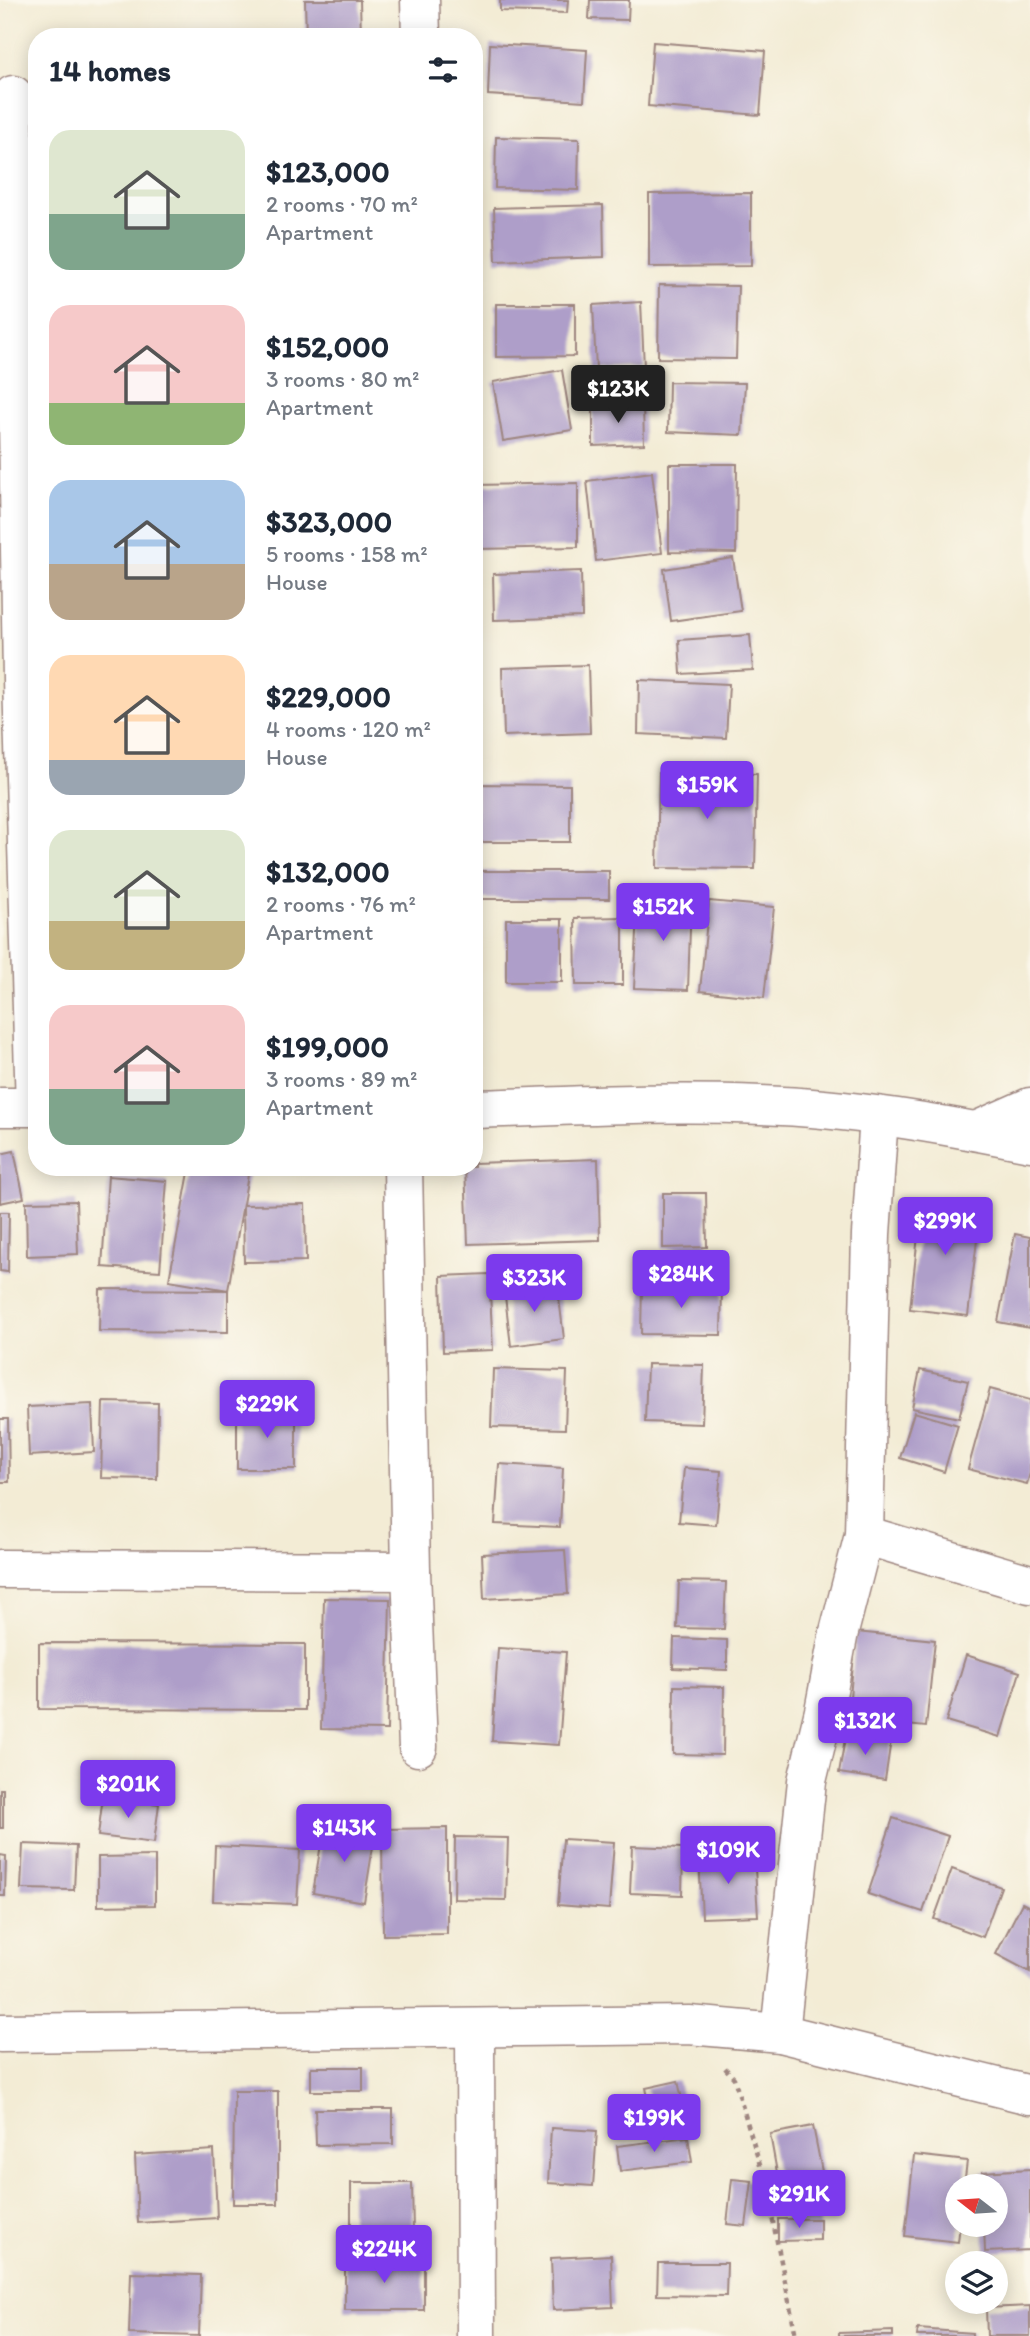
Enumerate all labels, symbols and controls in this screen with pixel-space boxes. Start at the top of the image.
icon: filters [424,51,462,89]
text: 14 homes [49,52,171,89]
text: $123,000 [266,153,390,190]
icon: home [105,158,189,242]
text: 2 rooms · 70 m² [266,190,418,218]
text: Apartment [266,218,373,246]
text: $152,000 [266,328,389,365]
icon: home [105,333,189,417]
text: 3 rooms · 80 m² [266,365,420,393]
pin: $123K [569,366,667,425]
text: $123K [587,374,649,402]
text: Apartment [266,393,373,421]
text: $323,000 [266,503,392,540]
icon: home [105,508,189,592]
text: 5 rooms · 158 m² [266,540,428,568]
text: House [266,568,328,596]
text: $229,000 [266,678,391,715]
icon: home [105,683,189,767]
text: 4 rooms · 120 m² [266,715,431,743]
text: House [266,743,328,771]
pin: $159K [658,762,756,821]
text: $159K [676,770,738,798]
text: $132,000 [266,853,390,890]
icon: home [105,858,189,942]
pin: $152K [614,884,712,943]
text: 2 rooms · 76 m² [266,890,416,918]
text: $152K [632,892,694,920]
text: Apartment [266,918,373,946]
text: $199,000 [266,1028,389,1065]
icon: home [105,1033,189,1117]
text: 3 rooms · 89 m² [266,1065,417,1093]
text: Apartment [266,1093,373,1121]
pin: $299K [896,1198,994,1257]
text: $299K [914,1206,976,1234]
pin: $284K [632,1250,730,1310]
pin: $323K [485,1254,583,1314]
text: $284K [649,1259,713,1287]
text: $323K [502,1263,566,1291]
pin: $229K [218,1380,316,1440]
text: $229K [236,1389,298,1417]
pin: $132K [816,1698,914,1757]
text: $132K [834,1706,896,1734]
pin: $201K [79,1760,177,1820]
text: $201K [96,1769,160,1797]
pin: $143K [295,1804,393,1864]
text: $143K [312,1813,376,1841]
pin: $109K [679,1826,777,1886]
text: $109K [696,1835,760,1863]
pin: $199K [605,2094,703,2154]
text: $199K [623,2103,685,2131]
pin: $291K [750,2170,848,2230]
north arrow [945,2174,1008,2236]
map controls [945,2174,1008,2314]
text: $291K [768,2179,830,2207]
pin: $224K [335,2226,433,2285]
text: $224K [352,2234,416,2262]
button: layers [945,2251,1008,2314]

